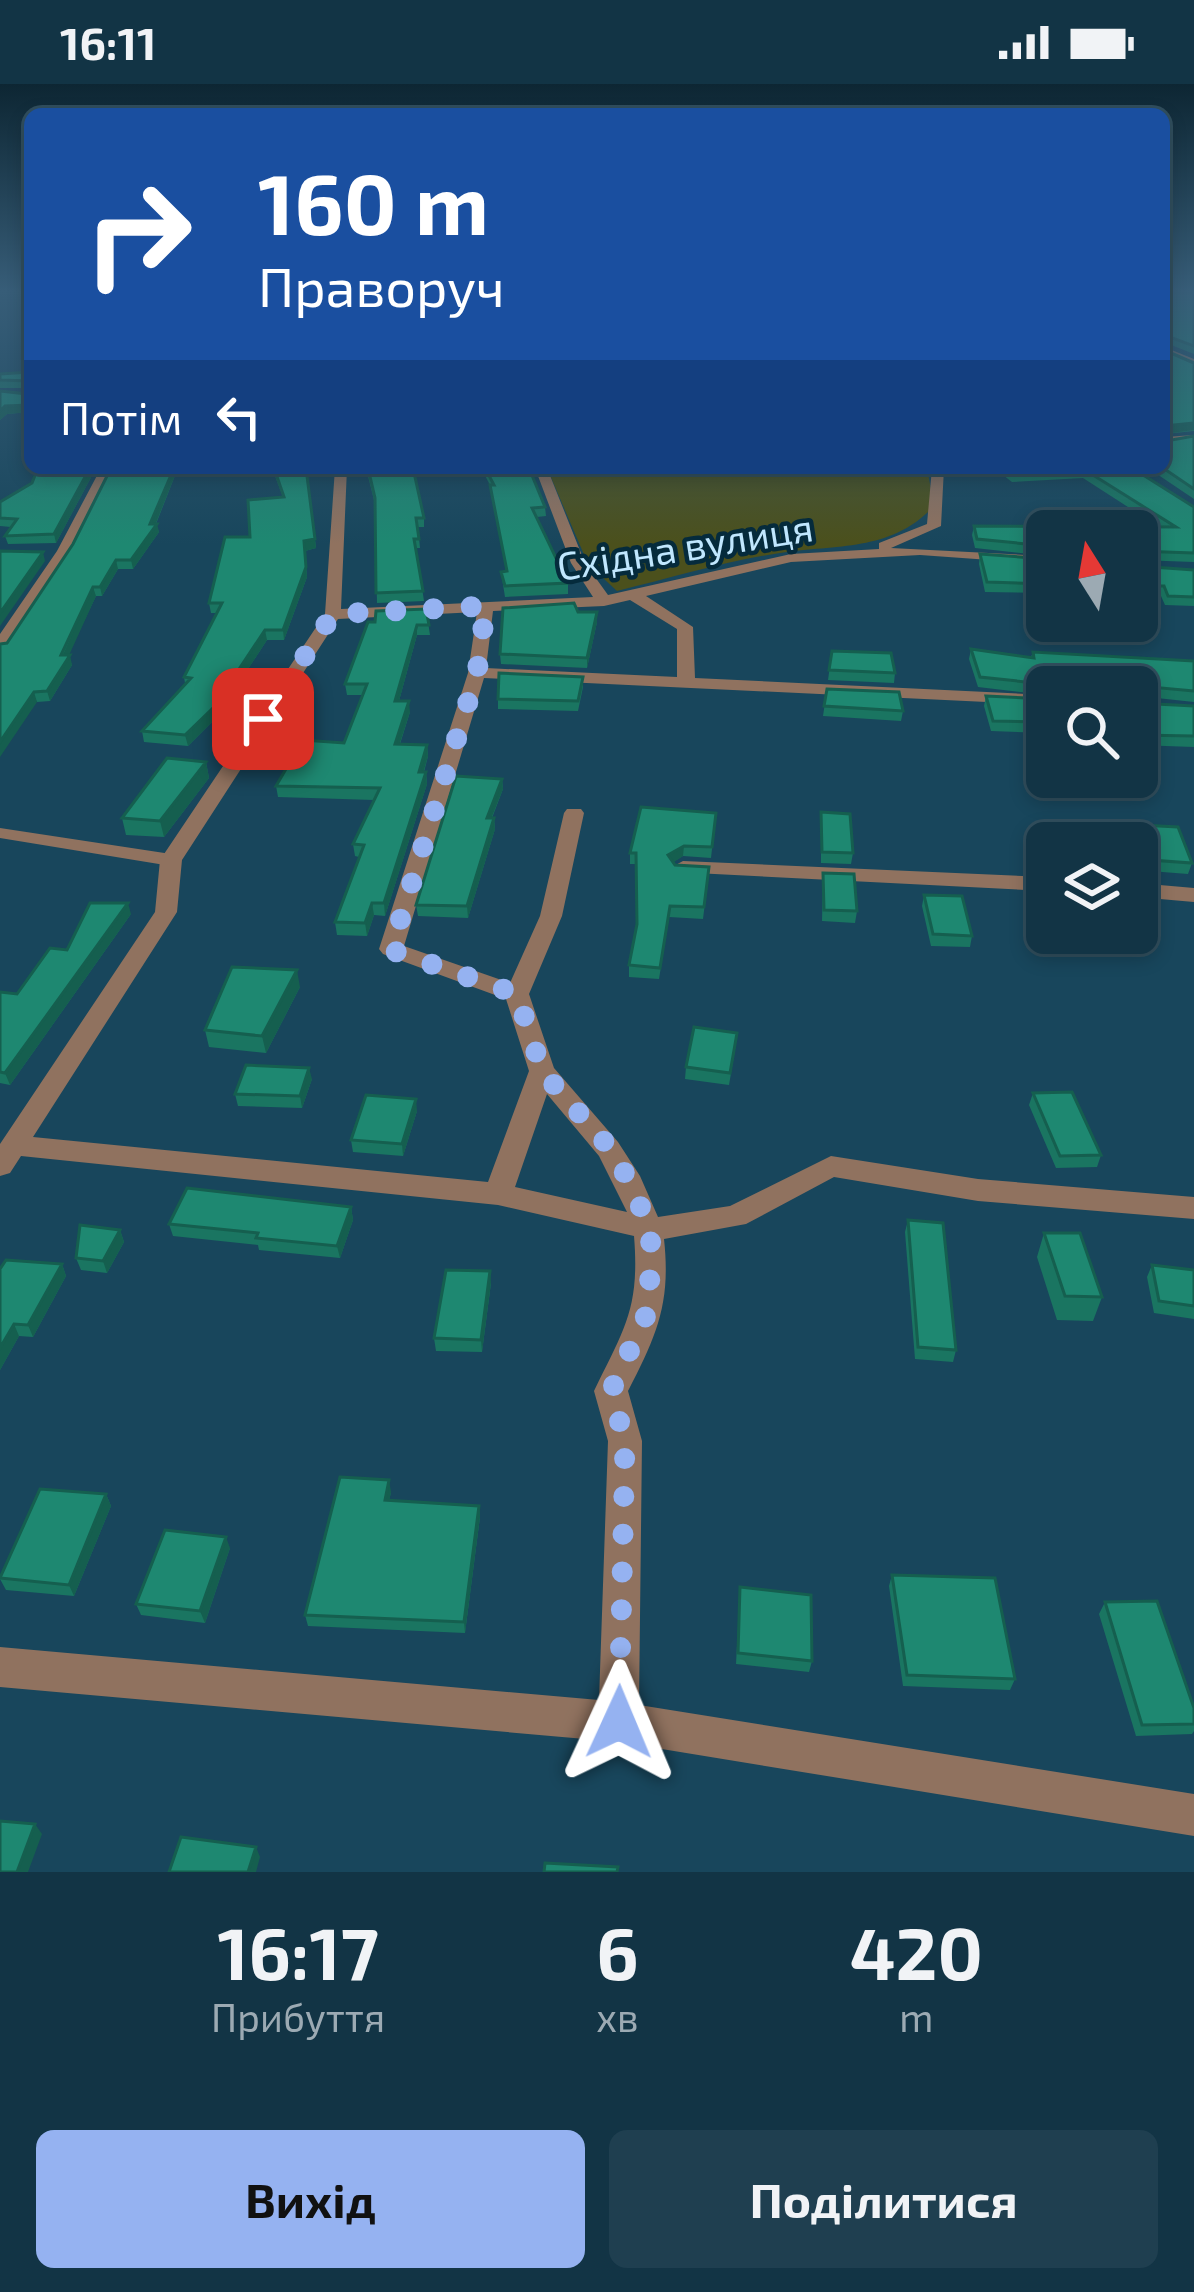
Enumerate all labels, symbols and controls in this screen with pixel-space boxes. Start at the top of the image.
text: 16:11 [60,15,156,69]
text: 160 m [258,151,489,252]
icon: right [60,156,216,312]
text: Праворуч [258,253,505,318]
icon: left [206,384,272,450]
text: Потім [60,390,182,444]
street label: Східна вулиця [553,502,816,590]
north arrow [1026,510,1158,642]
map controls [1026,510,1158,954]
button: search [1026,666,1158,798]
pin [212,668,314,770]
icon: arrive [230,686,296,752]
button: layers [1026,822,1158,954]
position arrow [556,1659,682,1785]
text: 16:17 [217,1908,379,1994]
text: 6 [596,1908,639,1994]
text: 420 [850,1908,983,1994]
text: Прибуття [211,1993,385,2040]
text: хв [596,1993,639,2040]
text: m [899,1993,933,2040]
button: Вихід [36,2130,585,2268]
button: Поділитися [609,2130,1158,2268]

